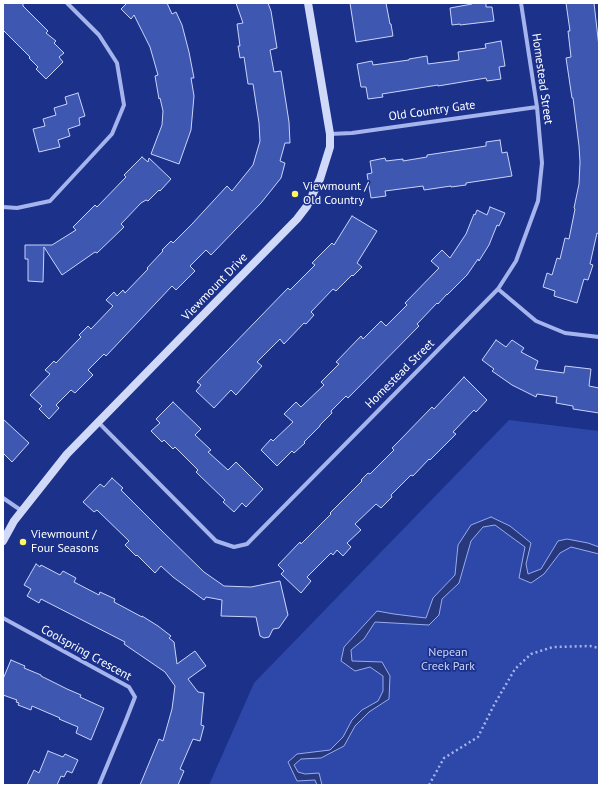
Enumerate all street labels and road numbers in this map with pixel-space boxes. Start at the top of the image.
street label: Homestead Street [528,33,556,125]
street label: Old Country Gate [388,98,476,124]
street label: Viewmount Drive [179,250,251,324]
street label: Homestead Street [362,336,438,412]
street label: Coolspring Crescent [38,622,134,684]

